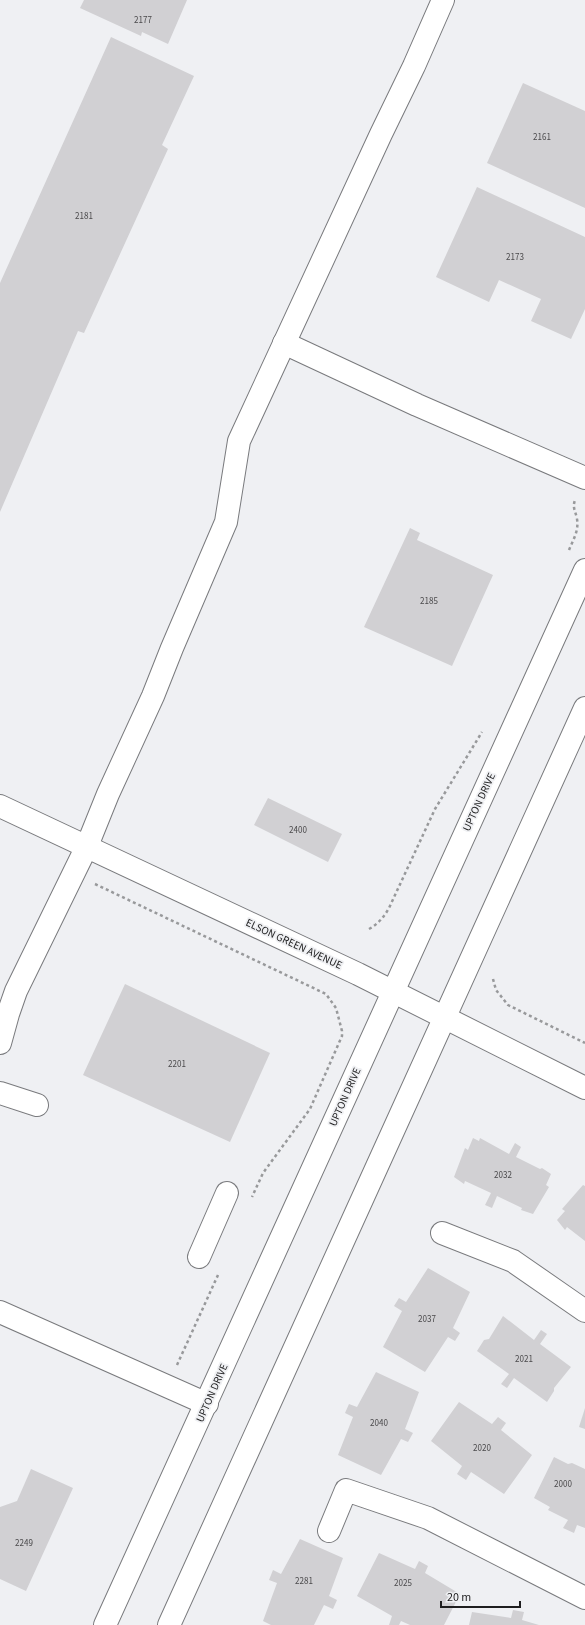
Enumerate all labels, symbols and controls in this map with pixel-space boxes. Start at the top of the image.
house number: 2177 [134,14,152,27]
house number: 2161 [533,131,551,144]
house number: 2181 [75,210,93,223]
house number: 2173 [506,251,524,264]
house number: 2185 [420,595,438,608]
street label: UPTON DRIVE [459,770,499,834]
house number: 2400 [289,824,307,837]
street label: ELSON GREEN AVENUE [243,915,345,973]
house number: 2201 [168,1058,186,1071]
street label: UPTON DRIVE [325,1065,365,1129]
house number: 2032 [494,1169,512,1182]
house number: 2037 [418,1313,436,1326]
house number: 2021 [515,1353,533,1366]
street label: UPTON DRIVE [192,1361,232,1425]
house number: 2040 [370,1417,388,1430]
house number: 2020 [473,1442,491,1455]
house number: 2000 [554,1478,572,1491]
house number: 2249 [15,1537,33,1550]
house number: 2281 [295,1575,313,1588]
house number: 2025 [394,1577,412,1590]
scale bar [441,1583,520,1609]
text: 20 m [447,1589,471,1606]

